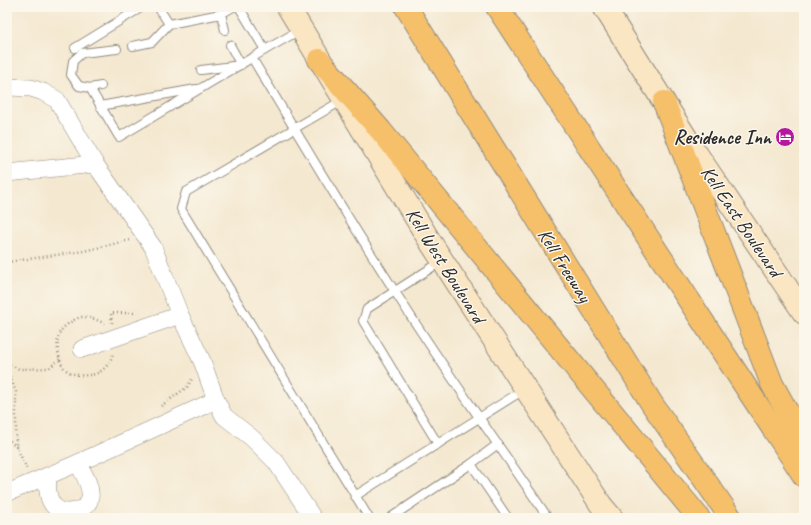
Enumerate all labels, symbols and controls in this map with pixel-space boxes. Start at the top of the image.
place label: Residence Inn [673,125,773,150]
hotel icon: Residence Inn [774,126,796,148]
street label: Kell East Boulevard [695,161,790,284]
street label: Kell West Boulevard [400,203,493,330]
street label: Kell Freeway [532,224,598,308]

